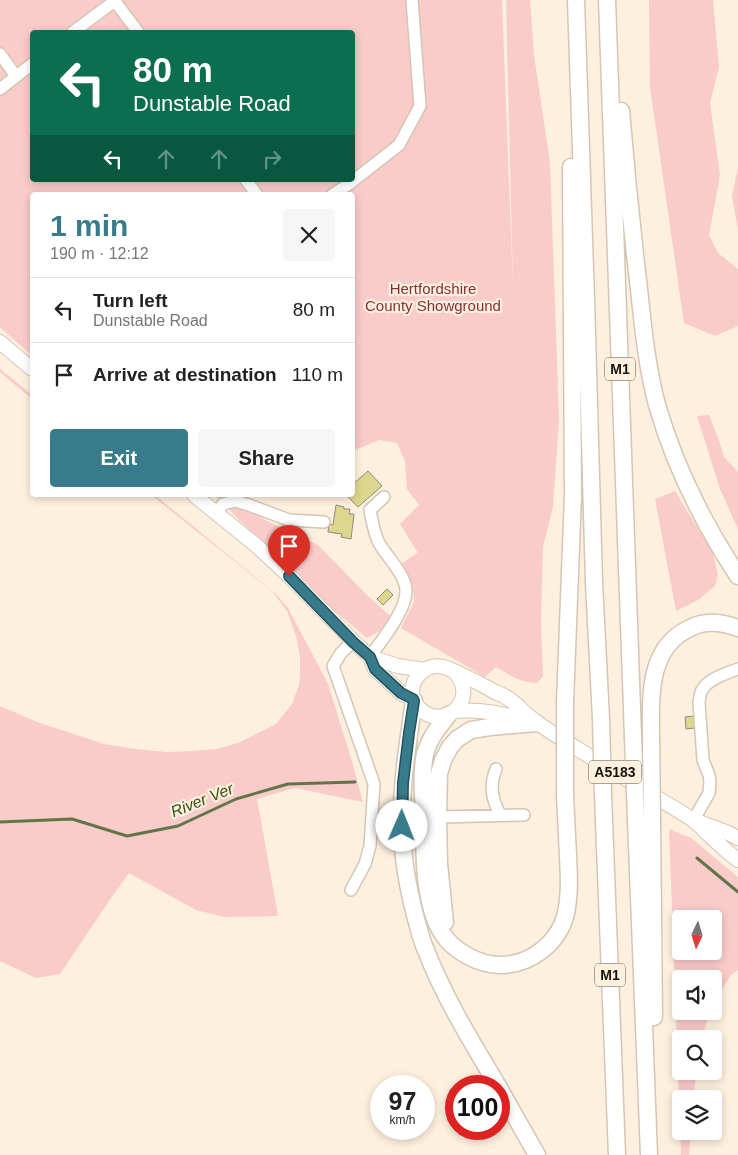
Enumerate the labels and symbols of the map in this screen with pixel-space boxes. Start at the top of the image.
park label: Hertfordshire County Showground [365,280,501,314]
road number: M1 [605,358,635,380]
pin [268,525,310,576]
road number: A5183 [589,760,641,784]
water label: River Ver [168,779,236,820]
position arrow [375,799,427,851]
north arrow [672,910,722,960]
road number: M1 [595,964,625,986]
speed limit sign: 100 [445,1075,510,1140]

